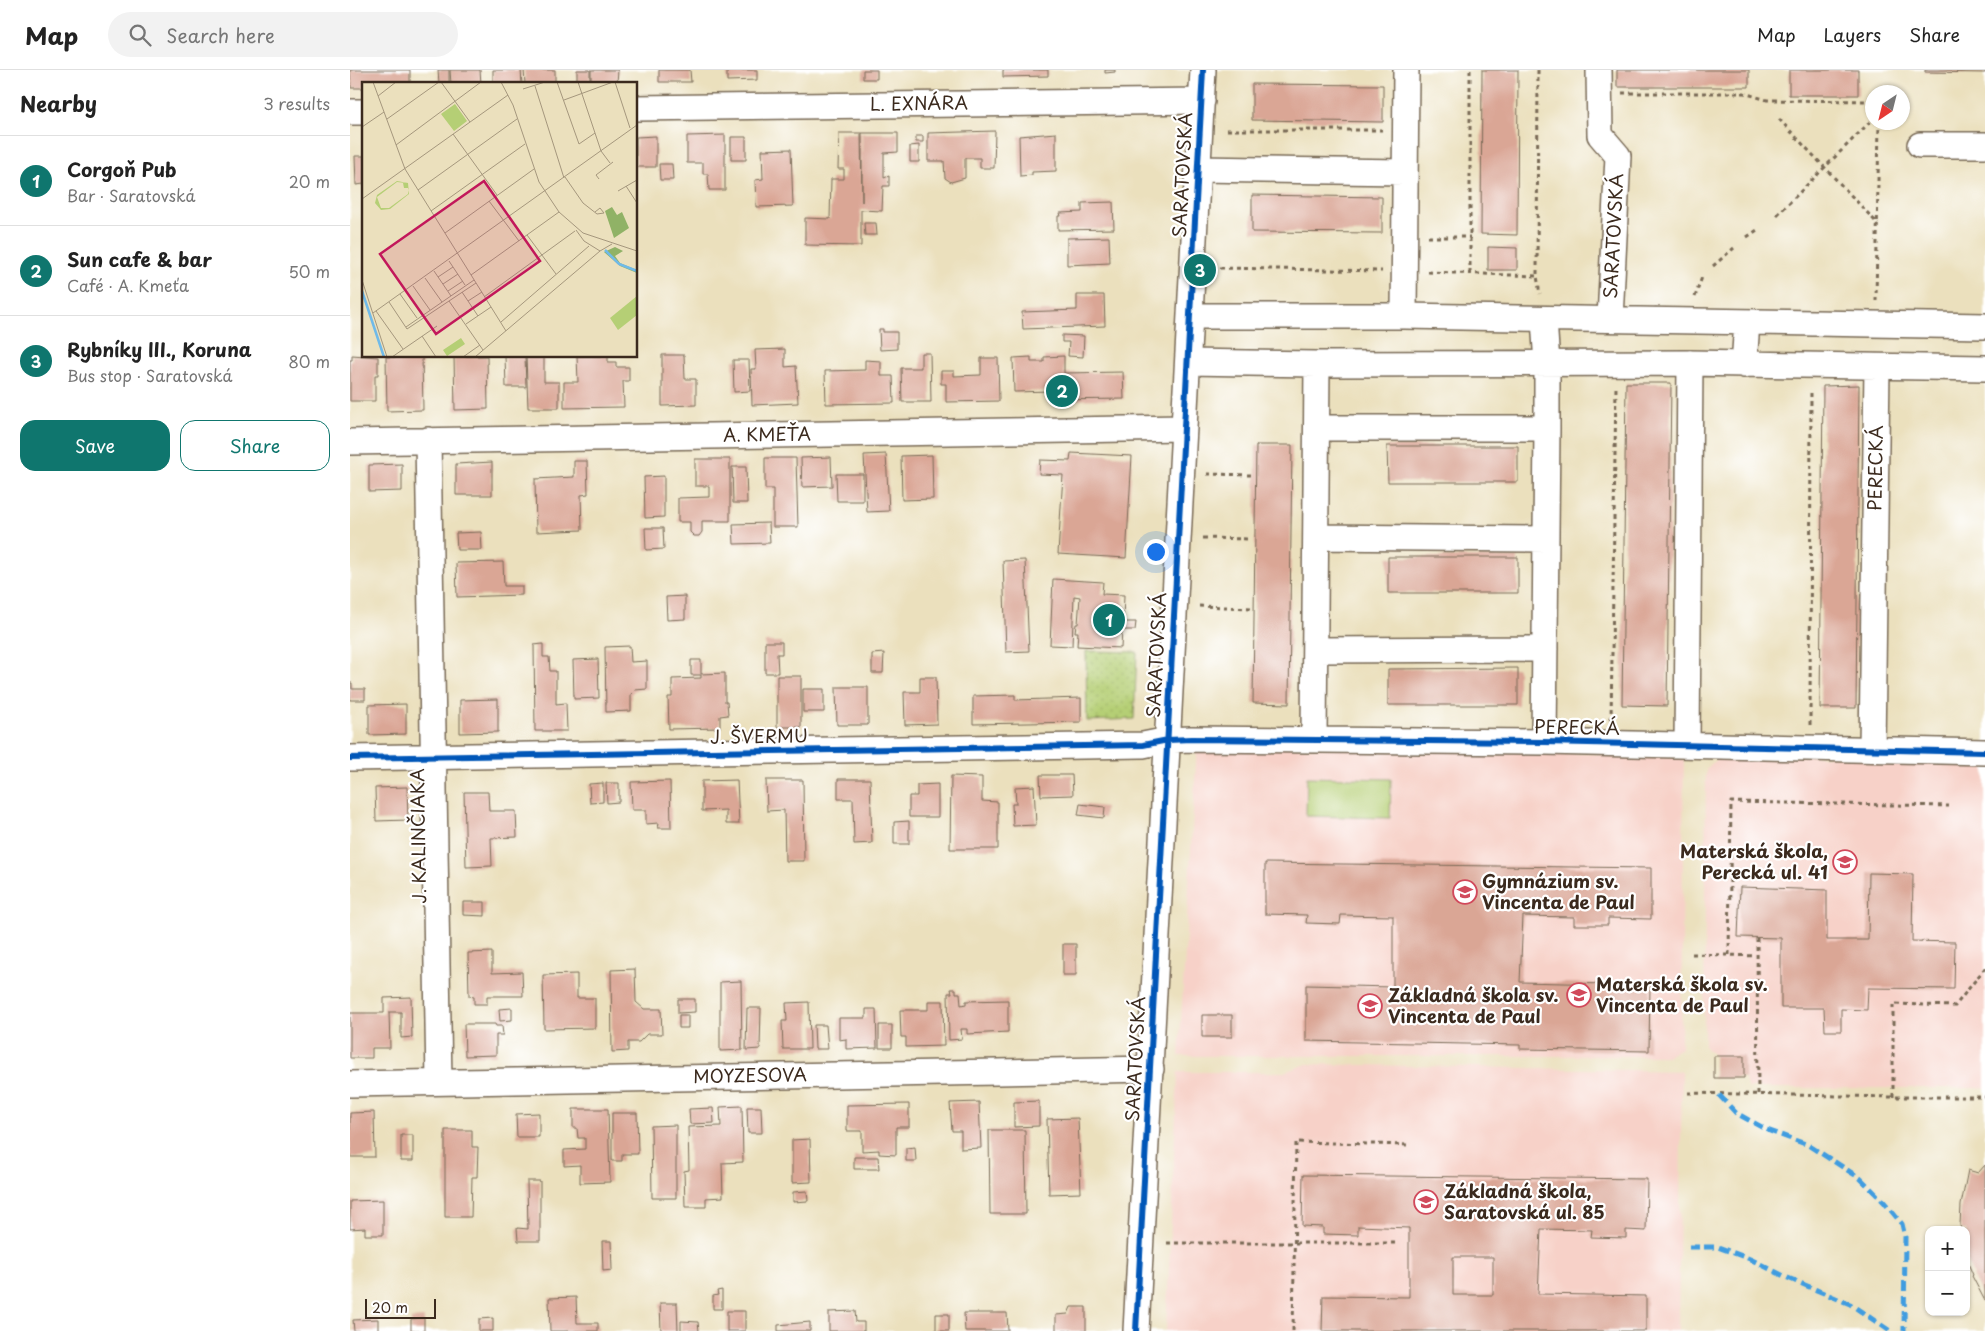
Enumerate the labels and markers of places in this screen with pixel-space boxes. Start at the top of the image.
pin: 3 [1184,251,1216,289]
pin: 2 [1046,372,1078,410]
pin: 1 [1093,601,1125,639]
place label: Materská škola, Perecká ul. 41 [1680,837,1828,885]
school or university icon: Materská škola, Perecká ul. 41 [1832,849,1858,875]
place label: Gymnázium sv. Vincenta de Paul [1482,867,1635,915]
school or university icon: Gymnázium sv. Vincenta de Paul [1452,879,1478,905]
place label: Materská škola sv. Vincenta de Paul [1596,970,1768,1018]
place label: Základná škola sv. Vincenta de Paul [1388,981,1559,1029]
school or university icon: Materská škola sv. Vincenta de Paul [1566,982,1592,1008]
school or university icon: Základná škola sv. Vincenta de Paul [1357,993,1383,1019]
place label: Základná škola, Saratovská ul. 85 [1444,1177,1605,1225]
school or university icon: Základná škola, Saratovská ul. 85 [1413,1189,1439,1215]

